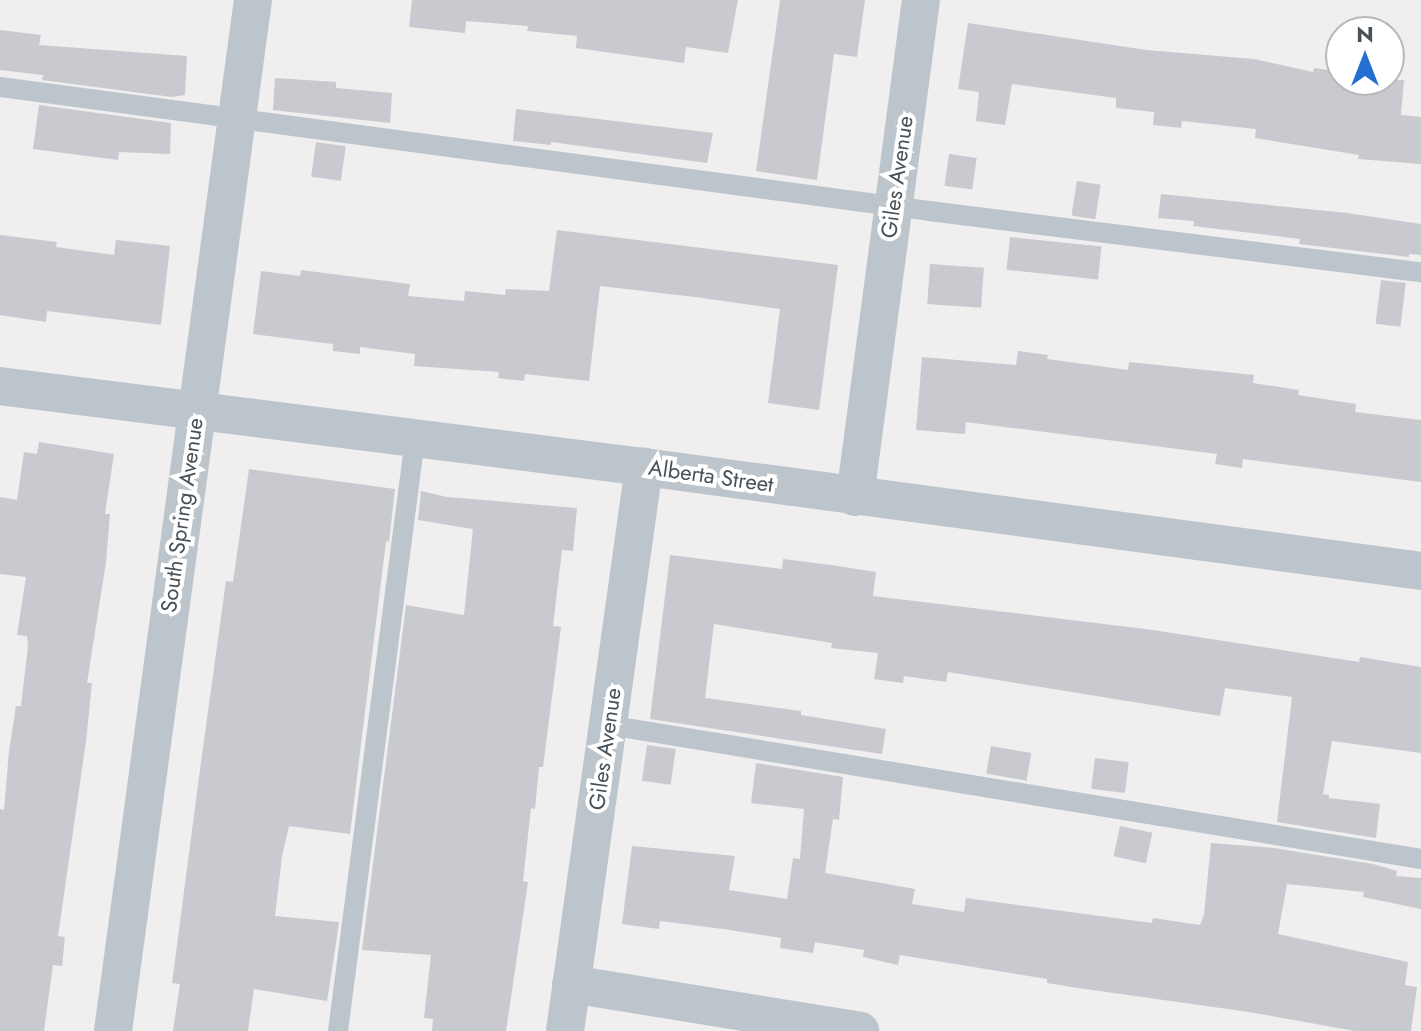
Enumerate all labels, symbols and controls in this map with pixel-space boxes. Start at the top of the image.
north arrow [1325,16,1405,96]
text: N [1356,18,1374,50]
street label: Giles Avenue [875,114,919,240]
street label: South Spring Avenue [155,416,209,614]
street label: Alberta Street [647,454,775,498]
street label: Giles Avenue [583,686,627,812]

